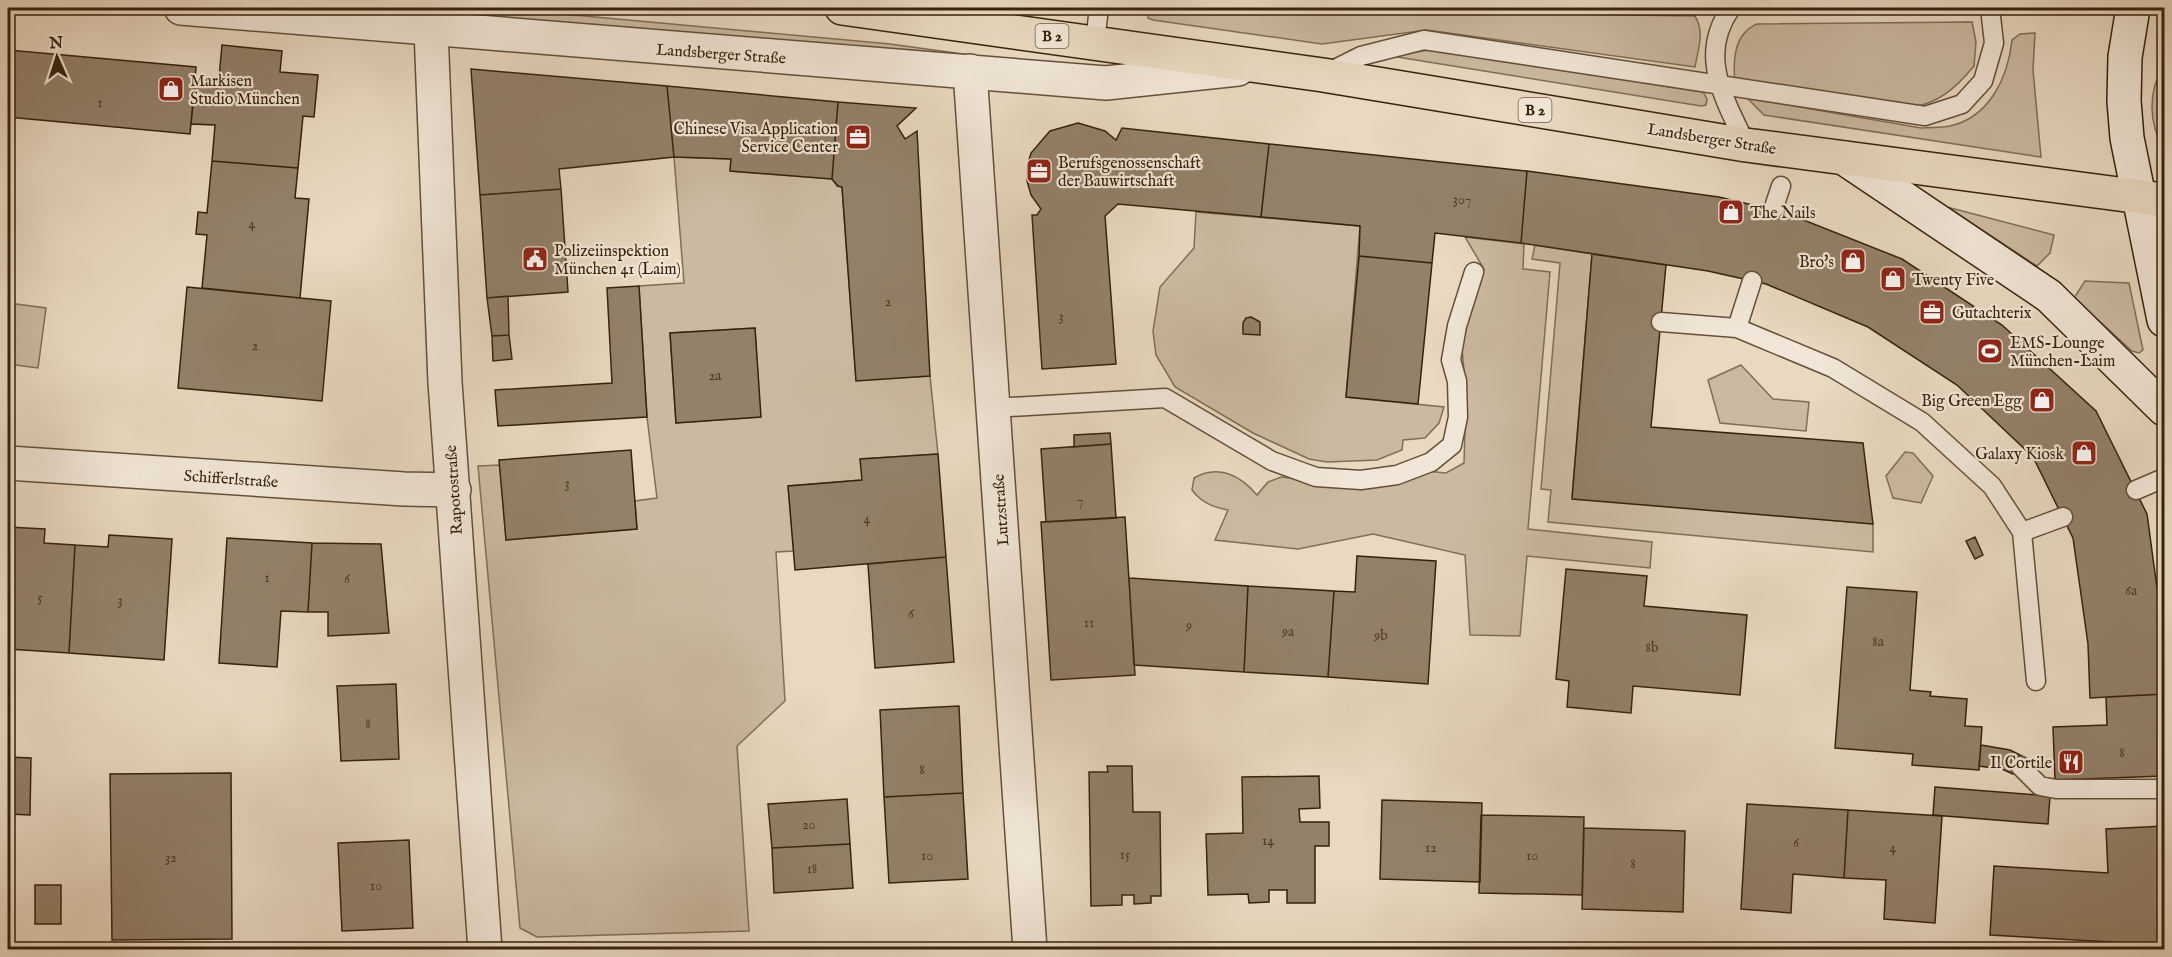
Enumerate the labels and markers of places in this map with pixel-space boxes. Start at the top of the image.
place label: Markisen Studio München [190,72,300,110]
shop icon: Markisen Studio München [156,74,186,104]
place label: Chinese Visa Application Service Center [673,120,838,158]
office icon: Chinese Visa Application Service Center [843,122,873,152]
place label: Berufsgenossenschaft der Bauwirtschaft [1058,154,1202,192]
office icon: Berufsgenossenschaft der Bauwirtschaft [1024,156,1054,186]
shop icon: The Nails [1716,197,1746,227]
place label: The Nails [1750,204,1816,224]
place label: Polizeiinspektion München 41 (Laim) [554,242,681,280]
public building icon: Polizeiinspektion München 41 (Laim) [520,244,550,274]
shop icon: Bro's [1838,246,1868,276]
place label: Bro's [1799,253,1834,273]
shop icon: Twenty Five [1878,264,1908,294]
place label: Twenty Five [1912,271,1994,291]
office icon: Gutachterix [1917,297,1947,327]
place label: Gutachterix [1952,304,2032,324]
place label: EMS-Lounge München-Laim [2010,334,2115,372]
sports icon: EMS-Lounge München-Laim [1975,336,2005,366]
shop icon: Big Green Egg [2027,385,2057,415]
place label: Big Green Egg [1921,392,2022,412]
shop icon: Galaxy Kiosk [2069,438,2099,468]
place label: Galaxy Kiosk [1975,445,2064,465]
restaurant icon: Il Cortile [2056,747,2086,777]
place label: Il Cortile [1990,754,2052,774]

